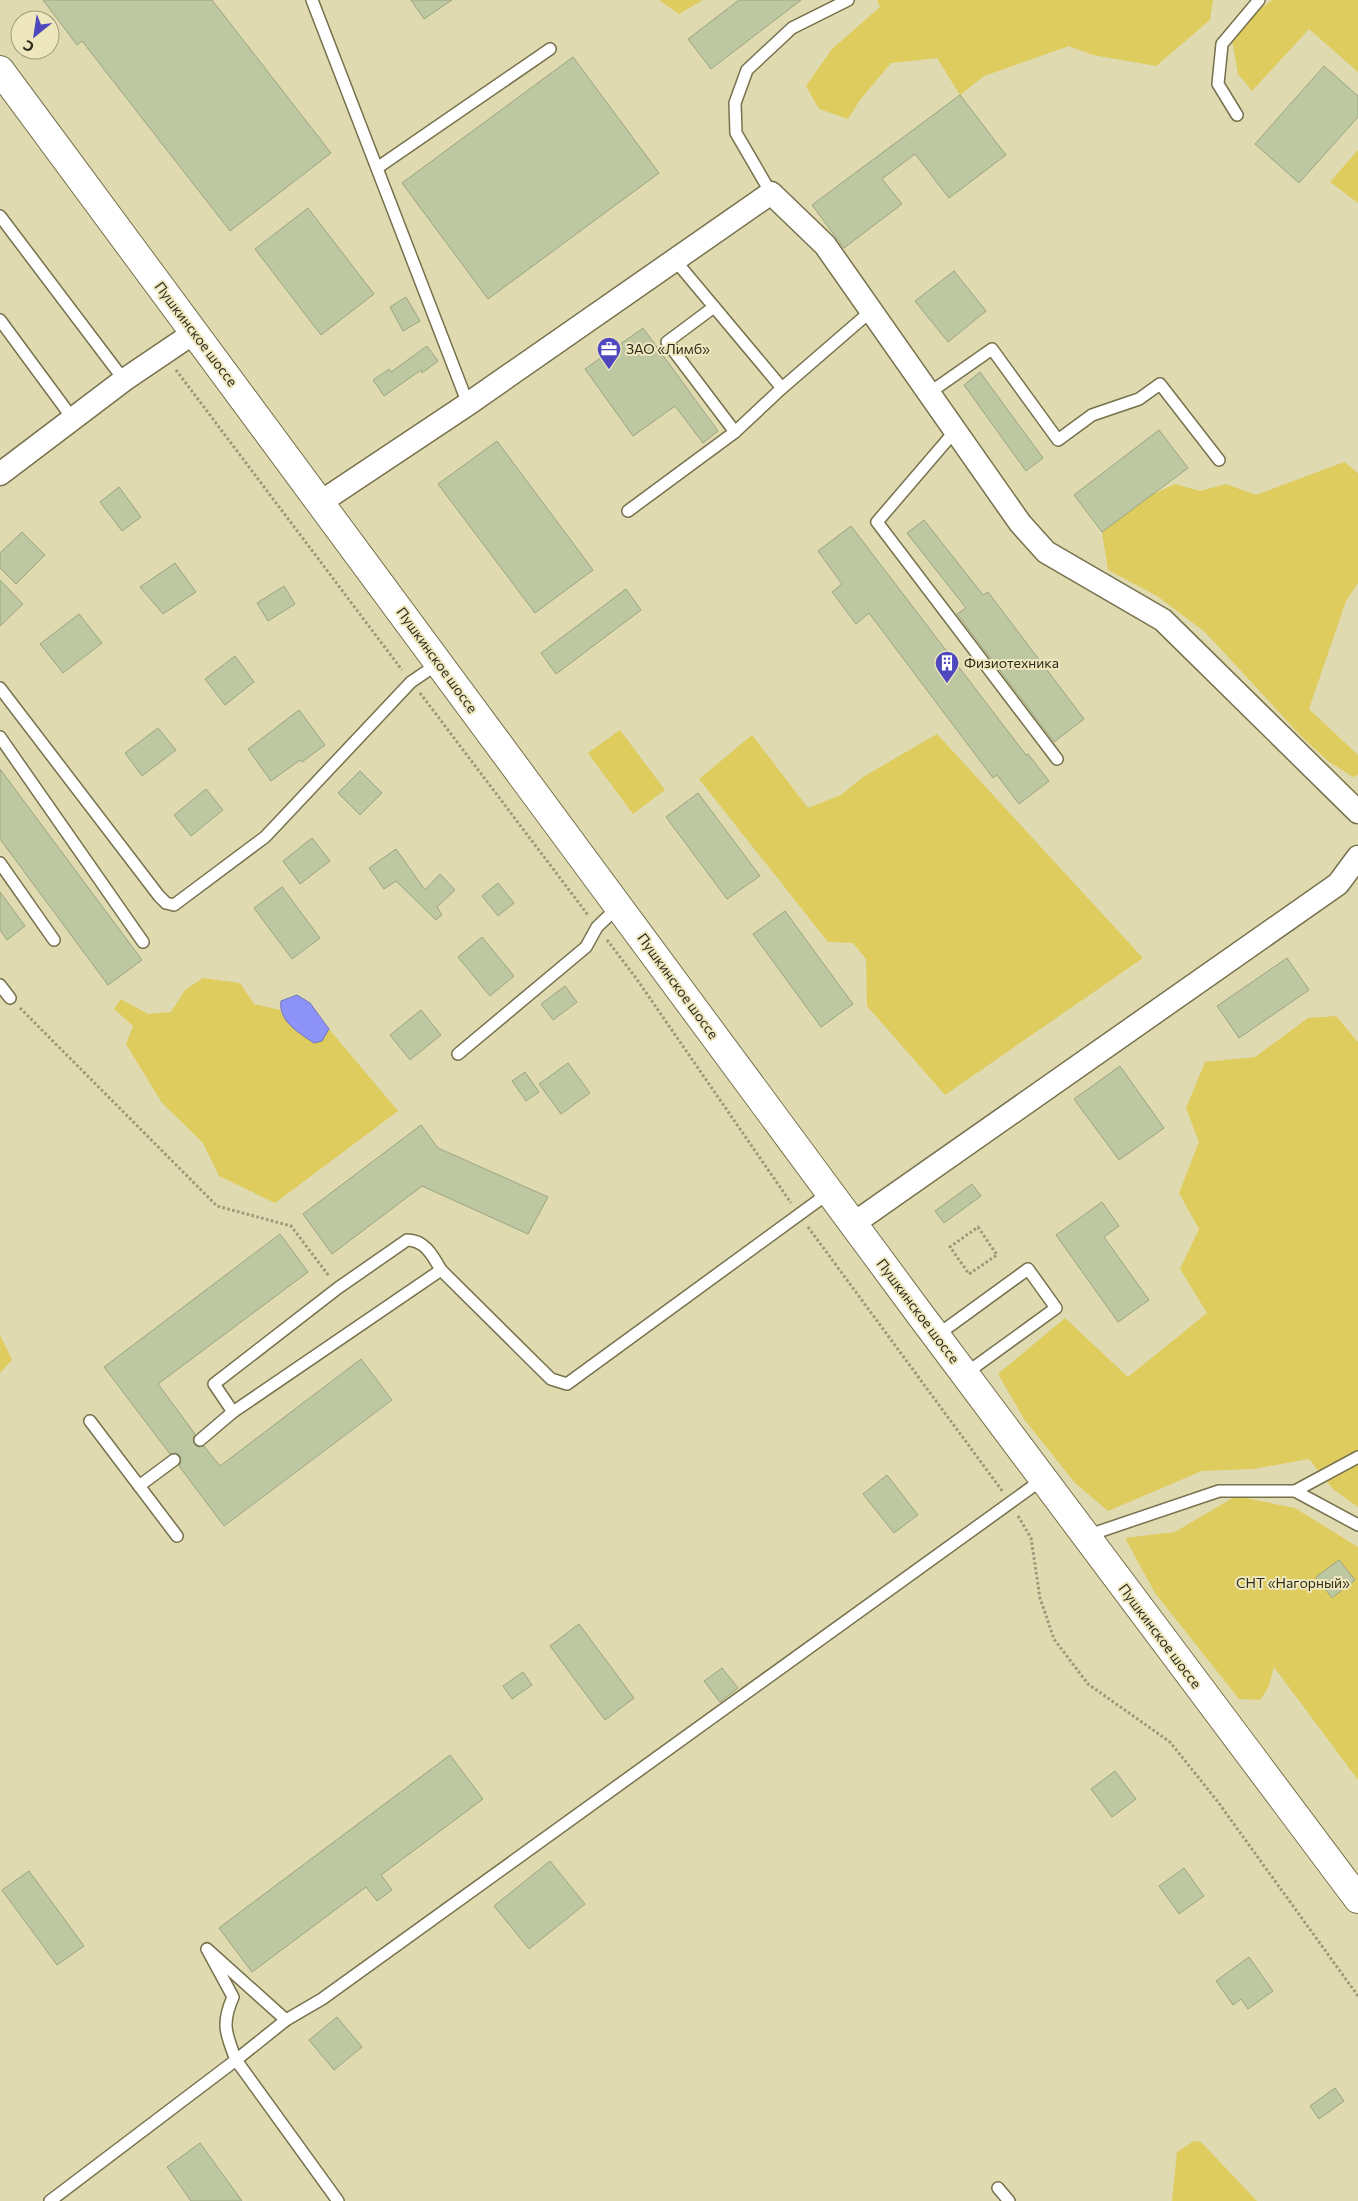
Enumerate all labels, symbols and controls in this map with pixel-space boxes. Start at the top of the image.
north arrow [10,10,60,60]
text: С [20,37,37,56]
street label: Пушкинское шоссе [152,278,241,389]
office icon: ЗАО «Лимб» [596,336,622,370]
place label: ЗАО «Лимб» [626,340,710,357]
street label: Пушкинское шоссе [393,604,481,716]
building icon: Физиотехника [934,650,960,684]
place label: Физиотехника [964,654,1059,671]
street label: Пушкинское шоссе [634,930,722,1042]
street label: Пушкинское шоссе [874,1255,963,1366]
park label: СНТ «Нагорный» [1236,1574,1350,1591]
street label: Пушкинское шоссе [1116,1580,1205,1691]

